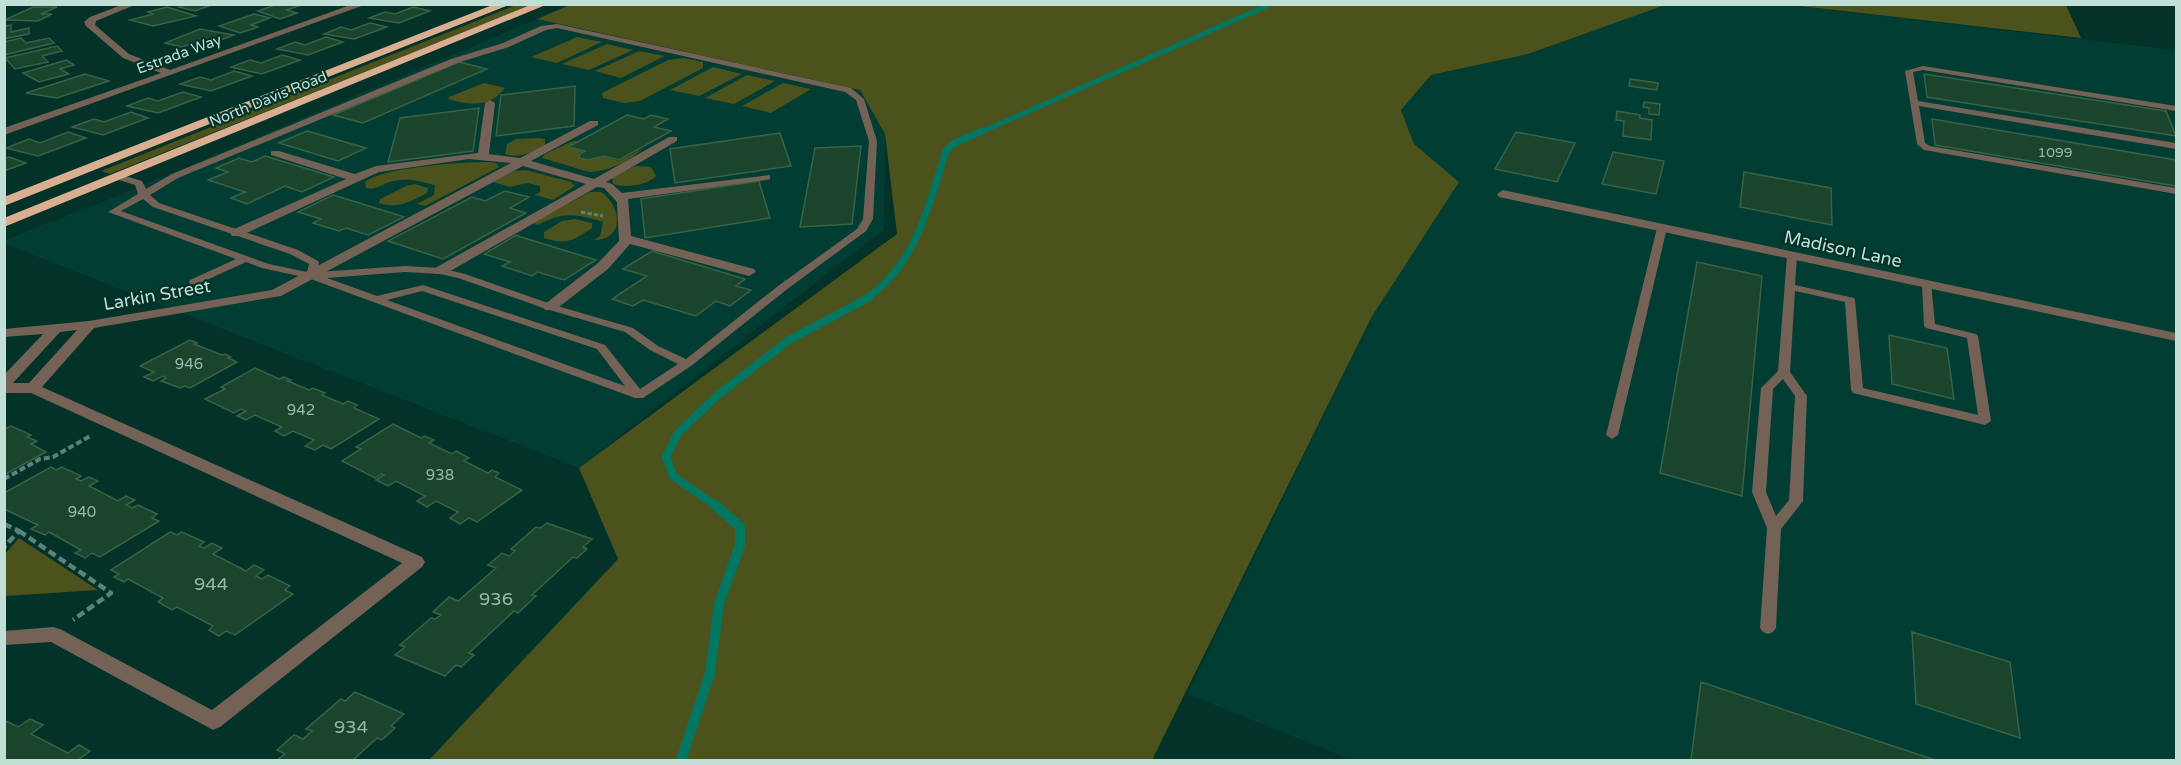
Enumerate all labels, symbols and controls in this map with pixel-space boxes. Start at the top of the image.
street label: Estrada Way [134,30,224,78]
street label: North Davis Road [207,67,329,131]
house number: 1099 [2037,144,2073,161]
street label: Madison Lane [1782,226,1904,272]
street label: Larkin Street [102,275,213,315]
house number: 946 [175,355,203,373]
house number: 942 [287,401,315,419]
house number: 938 [426,466,454,484]
house number: 940 [68,503,96,521]
house number: 944 [194,573,228,595]
house number: 936 [479,588,513,610]
house number: 934 [334,716,368,738]

